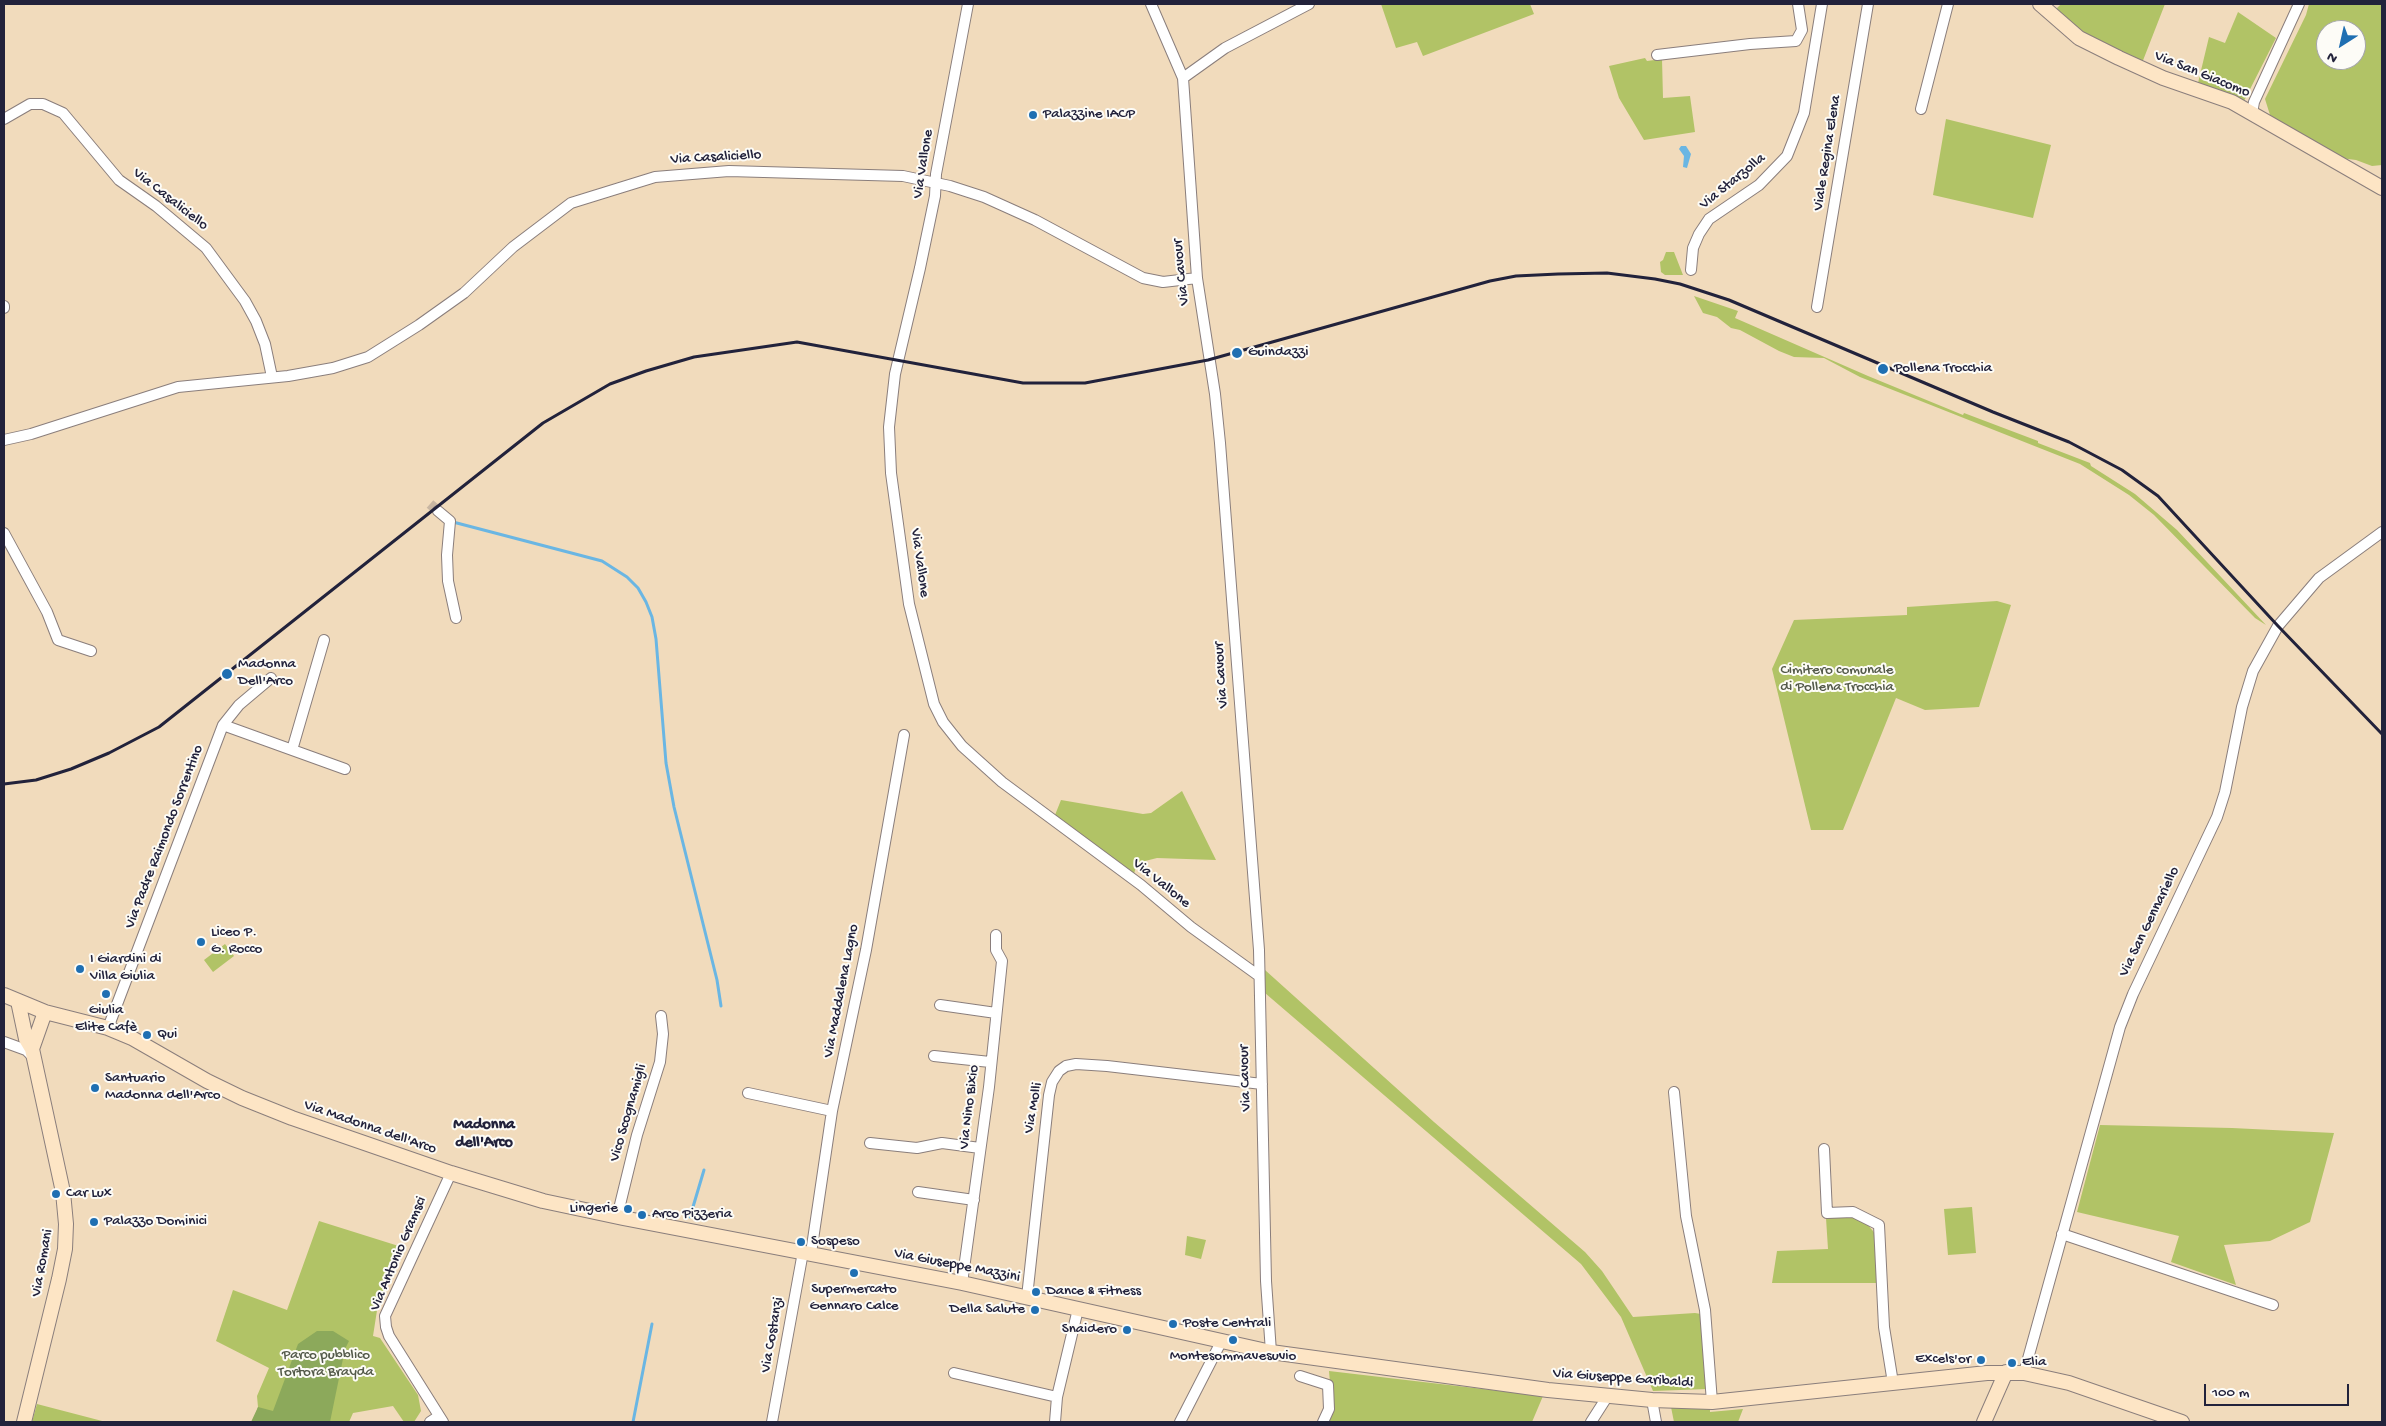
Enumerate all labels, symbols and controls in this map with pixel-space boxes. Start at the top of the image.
north arrow [2316,20,2366,70]
text: N [2324,47,2341,66]
street label: Via San Giacomo [2151,48,2253,102]
street label: Viale Regina Elena [1810,94,1846,212]
place label: Palazzine IACP [1043,106,1135,124]
marker: Palazzine IACP [1027,109,1039,121]
street label: Via Vallone [910,128,938,200]
street label: Via Casaliciello [670,147,762,169]
street label: Via Starzolla [1696,150,1770,214]
street label: Via Casaliciello [129,165,211,235]
street label: Via Cavour [1170,238,1194,306]
place label: Guindazzi [1248,344,1308,362]
marker: Guindazzi [1230,346,1244,360]
place label: Pollena Trocchia [1894,360,1992,378]
marker: Pollena Trocchia [1876,362,1890,376]
street label: Via Vallone [905,527,933,599]
street label: Via Cavour [1211,641,1233,709]
place label: Madonna Dell'Arco [238,656,296,691]
park label: Cimitero comunale di Pollena Trocchia [1780,662,1894,697]
marker: Madonna Dell'Arco [220,667,234,681]
street label: Via Padre Raimondo Sorrentino [122,743,208,931]
street label: Via Vallone [1128,855,1194,913]
street label: Via San Gennariello [2116,864,2184,980]
street label: Via Maddalena Lagno [820,923,864,1059]
place label: Liceo P. G. Rocco [211,924,262,959]
marker: Liceo P. G. Rocco [195,936,207,948]
place label: I Giardini di Villa Giulia [90,951,162,986]
marker: I Giardini di Villa Giulia [74,963,86,975]
marker: Giulia Elite Cafè [100,988,112,1000]
place label: Giulia Elite Cafè [75,1002,137,1037]
place label: Qui [157,1026,177,1044]
marker: Qui [141,1029,153,1041]
street label: Via Cavour [1236,1044,1256,1112]
street label: Vico Scognamigli [606,1062,652,1164]
street label: Via Nino Bixio [956,1064,984,1150]
place label: Santuario Madonna dell'Arco [105,1070,220,1105]
street label: Via Molli [1021,1081,1047,1135]
marker: Santuario Madonna dell'Arco [89,1082,101,1094]
street label: Via Madonna dell'Arco [301,1097,439,1159]
district label: Madonna dell'Arco [453,1116,515,1154]
place label: Car Lux [66,1185,112,1203]
marker: Car Lux [50,1188,62,1200]
street label: Via Antonio Gramsci [367,1194,431,1314]
place label: Lingerie [570,1200,618,1218]
marker: Lingerie [622,1203,634,1215]
place label: Arco Pizzeria [652,1206,732,1224]
marker: Arco Pizzeria [636,1209,648,1221]
place label: Palazzo Dominici [104,1213,207,1231]
marker: Palazzo Dominici [88,1216,100,1228]
street label: Via Romani [28,1228,58,1298]
place label: Sospeso [811,1233,860,1251]
marker: Sospeso [795,1236,807,1248]
street label: Via Giuseppe Mazzini [892,1245,1022,1287]
marker: Supermercato Gennaro Calce [848,1267,860,1279]
place label: Supermercato Gennaro Calce [809,1281,899,1316]
place label: Dance & Fitness [1046,1283,1141,1301]
marker: Dance & Fitness [1030,1286,1042,1298]
street label: Via Costanzi [758,1296,788,1374]
place label: Della Salute [950,1301,1025,1319]
marker: Della Salute [1029,1304,1041,1316]
place label: Poste Centrali [1183,1315,1271,1333]
marker: Poste Centrali [1167,1318,1179,1330]
place label: Snaidero [1062,1321,1117,1339]
marker: Snaidero [1121,1324,1133,1336]
marker: Montesommavesuvio [1227,1334,1239,1346]
park label: Parco pubblico Tortora Brayda [278,1347,374,1382]
place label: Montesommavesuvio [1170,1348,1296,1366]
place label: Excels'or [1915,1351,1971,1369]
marker: Excels'or [1975,1354,1987,1366]
place label: Elia [2022,1354,2046,1372]
marker: Elia [2006,1357,2018,1369]
street label: Via Giuseppe Garibaldi [1552,1365,1694,1393]
scale bar [2206,1374,2351,1406]
text: 100 m [2212,1384,2249,1402]

